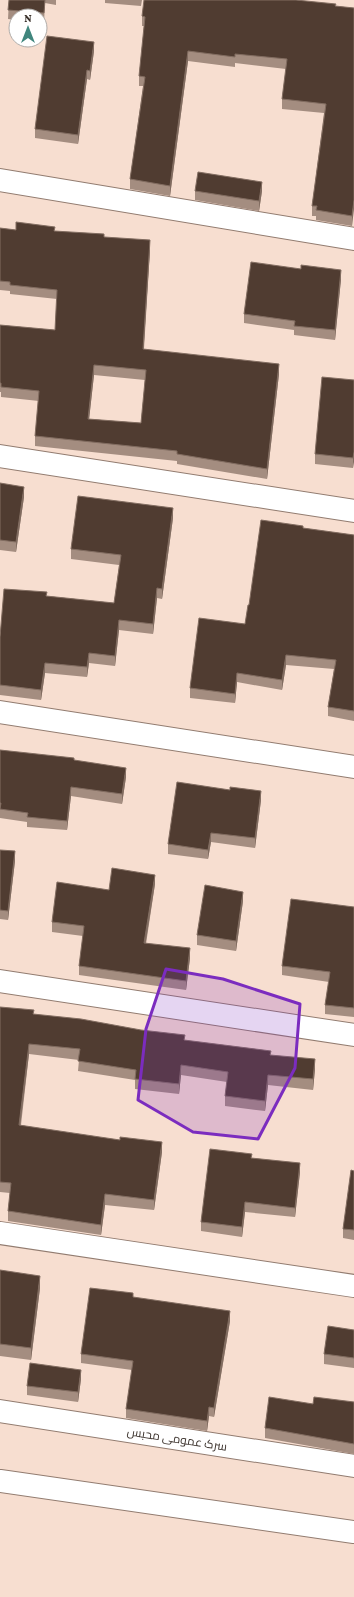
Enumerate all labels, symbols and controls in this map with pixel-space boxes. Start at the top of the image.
north arrow [8,8,48,48]
text: N [24,12,32,24]
street label: سرک عمومی محبس [126,1424,228,1454]

